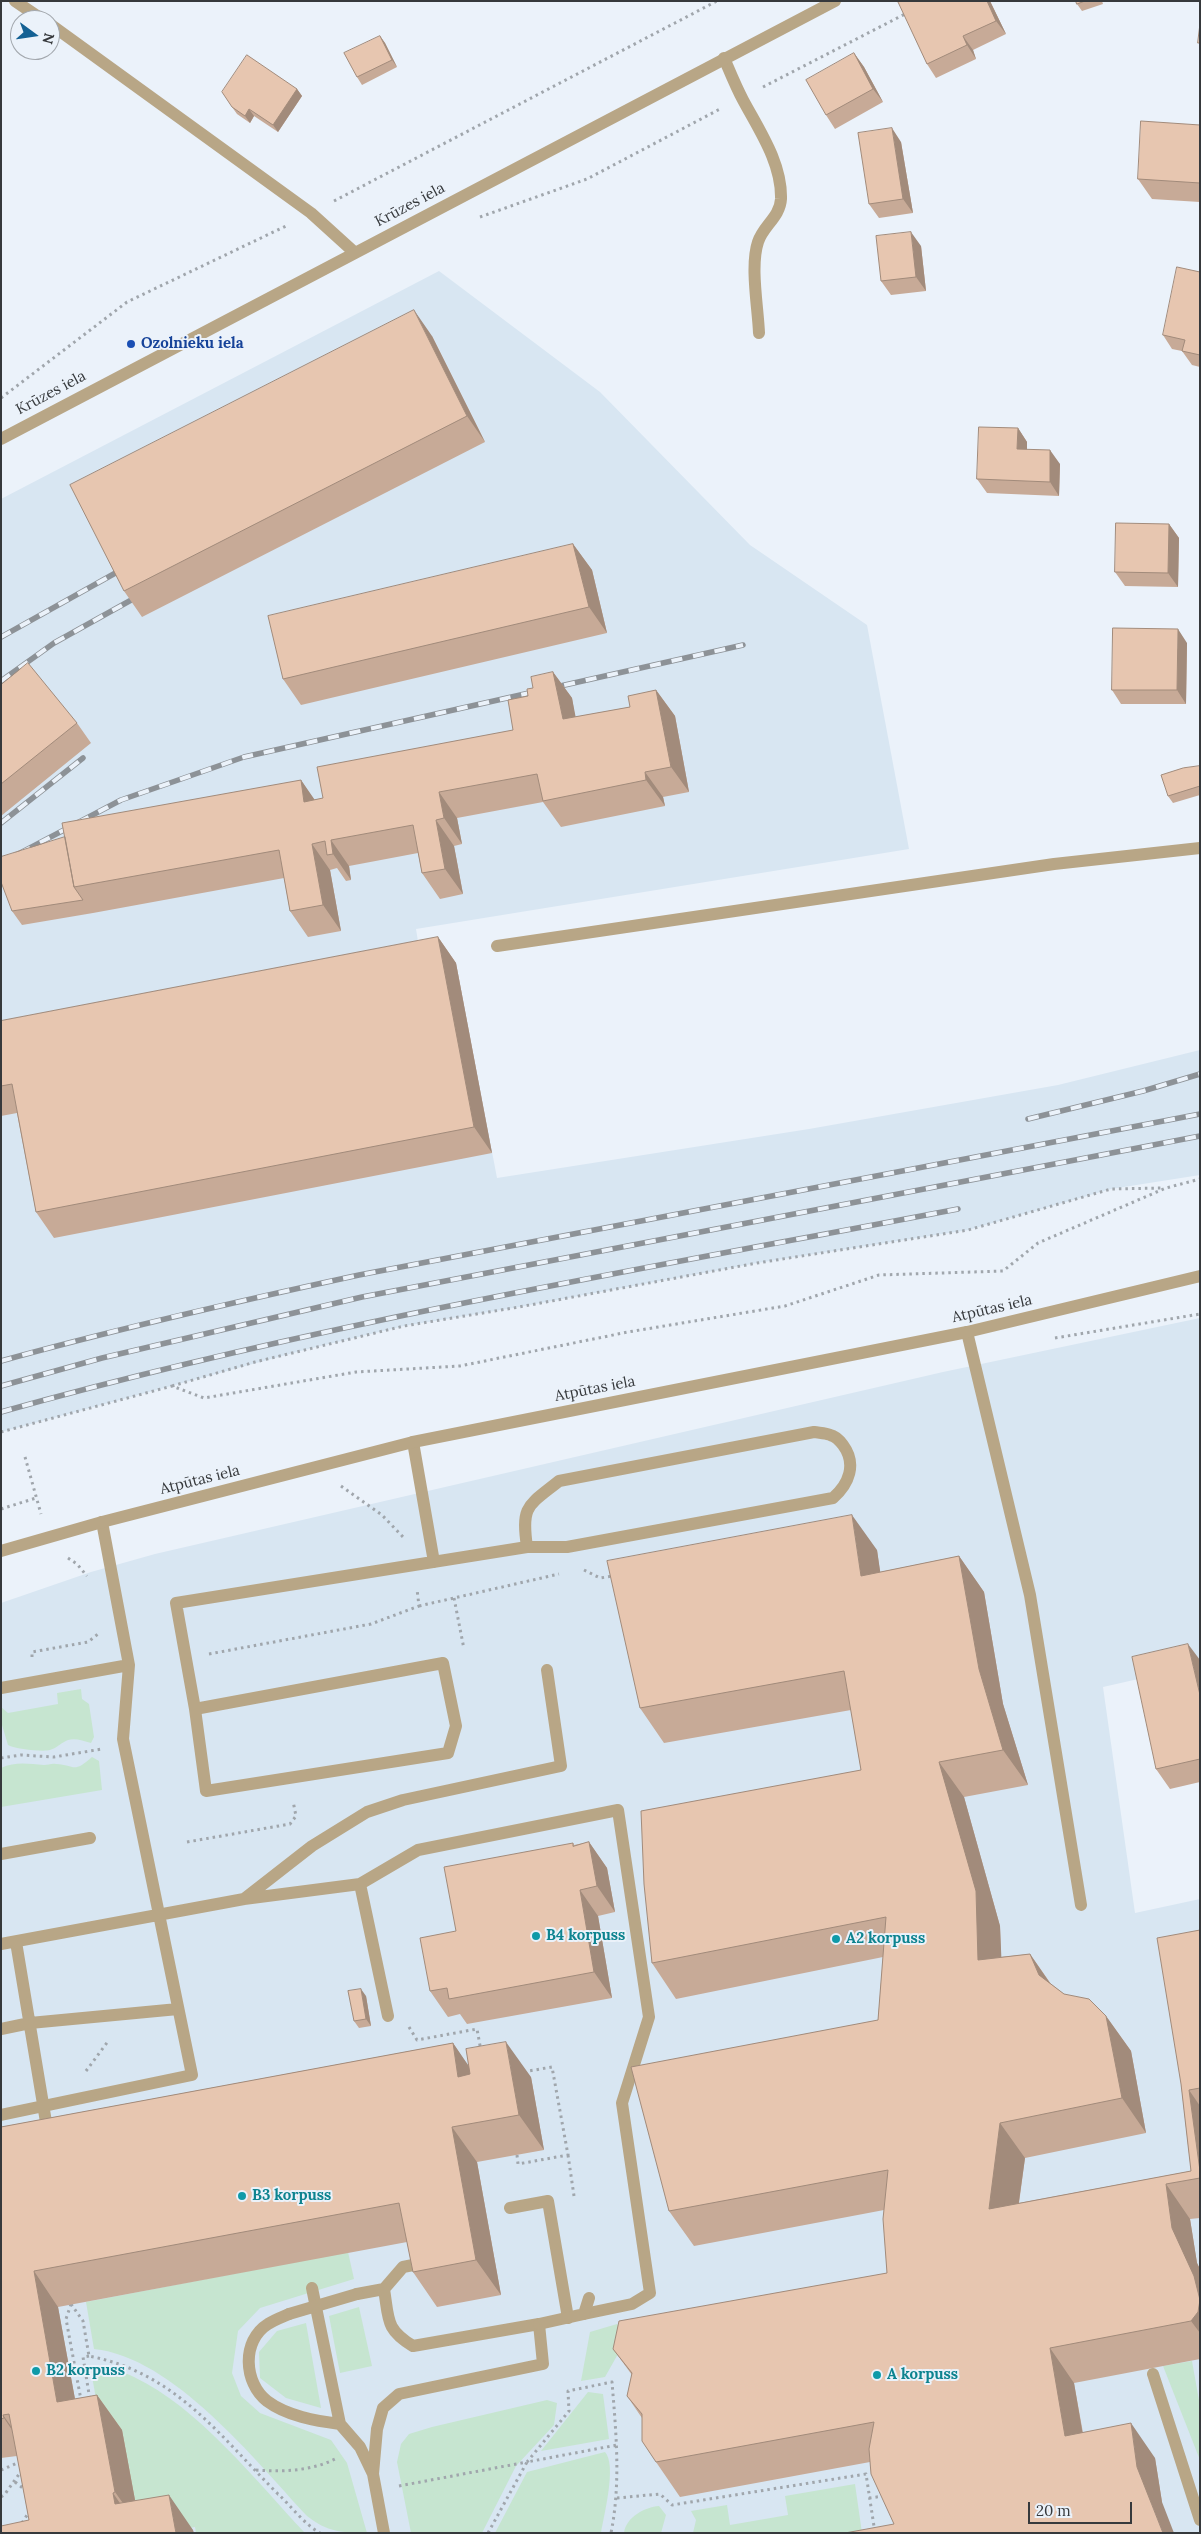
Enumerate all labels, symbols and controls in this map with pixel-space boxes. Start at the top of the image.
north arrow [10,10,60,60]
text: N [39,31,59,46]
street label: Krūzes iela [372,179,448,231]
place label: Ozolnieku iela [141,335,244,353]
marker: Ozolnieku iela [125,338,137,350]
street label: Krūzes iela [13,367,89,419]
street label: Atpūtas iela [950,1291,1034,1327]
street label: Atpūtas iela [553,1372,637,1406]
street label: Atpūtas iela [158,1461,242,1499]
place label: B4 korpuss [546,1927,625,1945]
marker: B4 korpuss [530,1930,542,1942]
place label: A2 korpuss [846,1930,925,1948]
marker: A2 korpuss [830,1933,842,1945]
place label: B3 korpuss [252,2187,331,2205]
marker: B3 korpuss [236,2190,248,2202]
place label: B2 korpuss [46,2362,125,2380]
marker: B2 korpuss [30,2365,42,2377]
place label: A korpuss [887,2366,958,2384]
marker: A korpuss [871,2369,883,2381]
scale bar [1031,2492,1135,2524]
text: 20 m [1036,2501,1071,2520]

